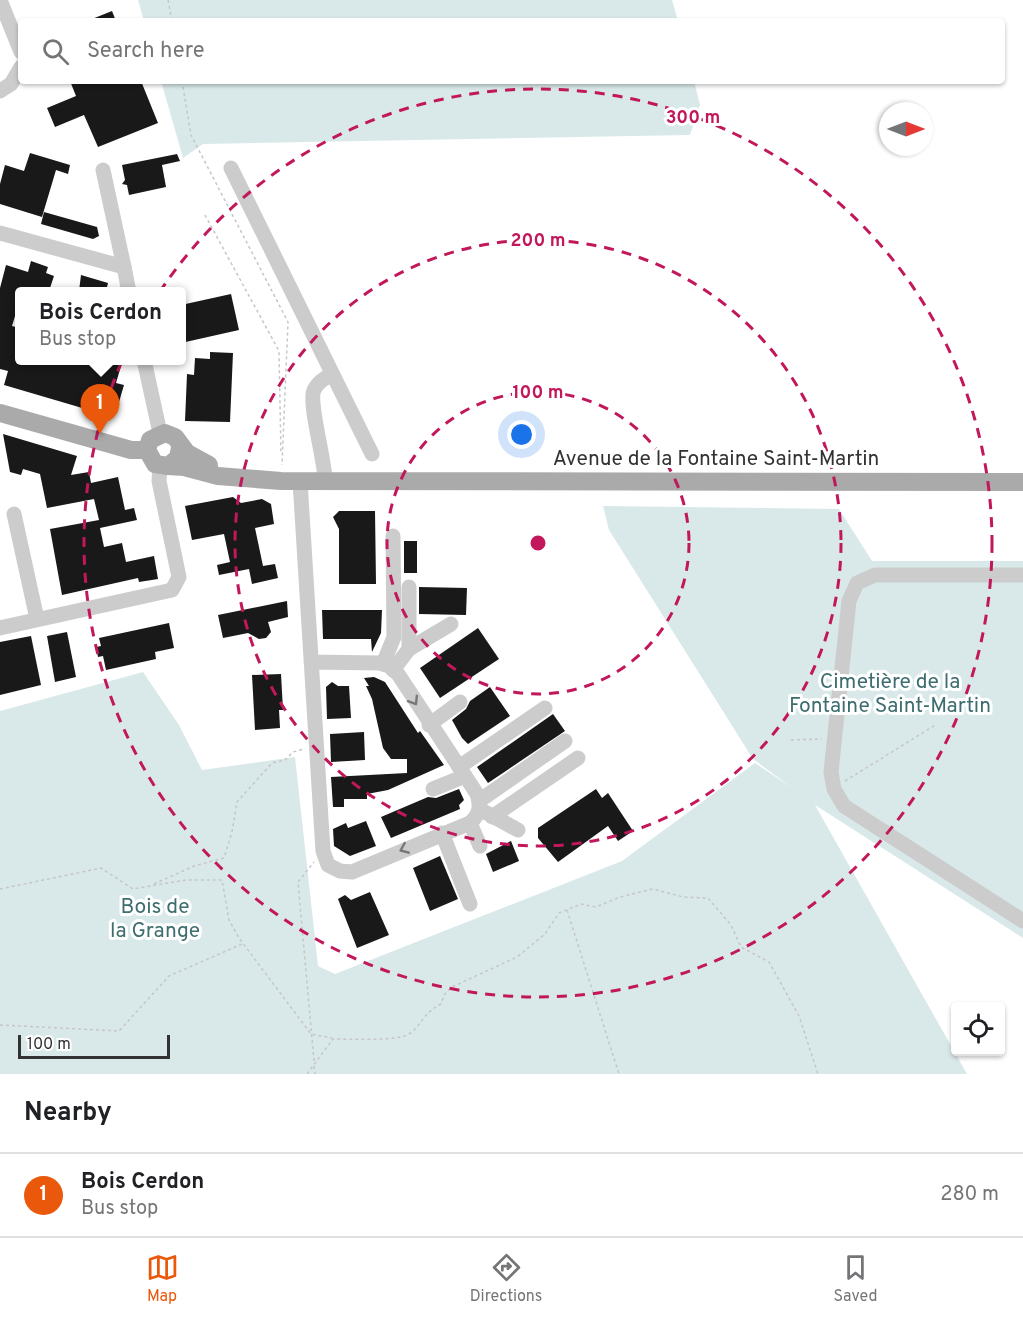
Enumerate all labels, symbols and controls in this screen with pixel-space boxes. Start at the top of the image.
search box [18,18,1005,84]
icon: search [39,35,72,68]
text: Search here [87,38,205,65]
north arrow [879,102,933,156]
text: 300 m [666,107,720,130]
text: 200 m [510,230,566,253]
popup [15,287,186,365]
text: Bois Cerdon [39,300,162,327]
text: Bus stop [39,327,116,353]
text: 100 m [512,382,564,405]
pin: 1 [80,384,120,434]
your location [507,420,536,449]
street label: Avenue de la Fontaine Saint-Martin [553,446,879,473]
centre of rings [528,533,548,553]
park label: Cimetière de la Fontaine Saint-Martin [789,669,991,720]
one-way arrow [407,695,419,705]
one-way arrow [400,842,411,854]
park label: Bois de la Grange [110,894,200,945]
map controls [951,1002,1005,1056]
button: locate [951,1002,1005,1056]
scale bar [18,1032,170,1060]
text: 100 m [27,1035,71,1055]
text: Nearby [24,1097,112,1130]
text: Bois Cerdon [81,1169,204,1196]
text: 1 [40,1182,48,1208]
text: 280 m [940,1182,999,1208]
text: Bus stop [81,1196,158,1222]
tab: Map [146,1251,179,1307]
tab: Directions [470,1251,542,1307]
tab: Saved [833,1251,877,1307]

